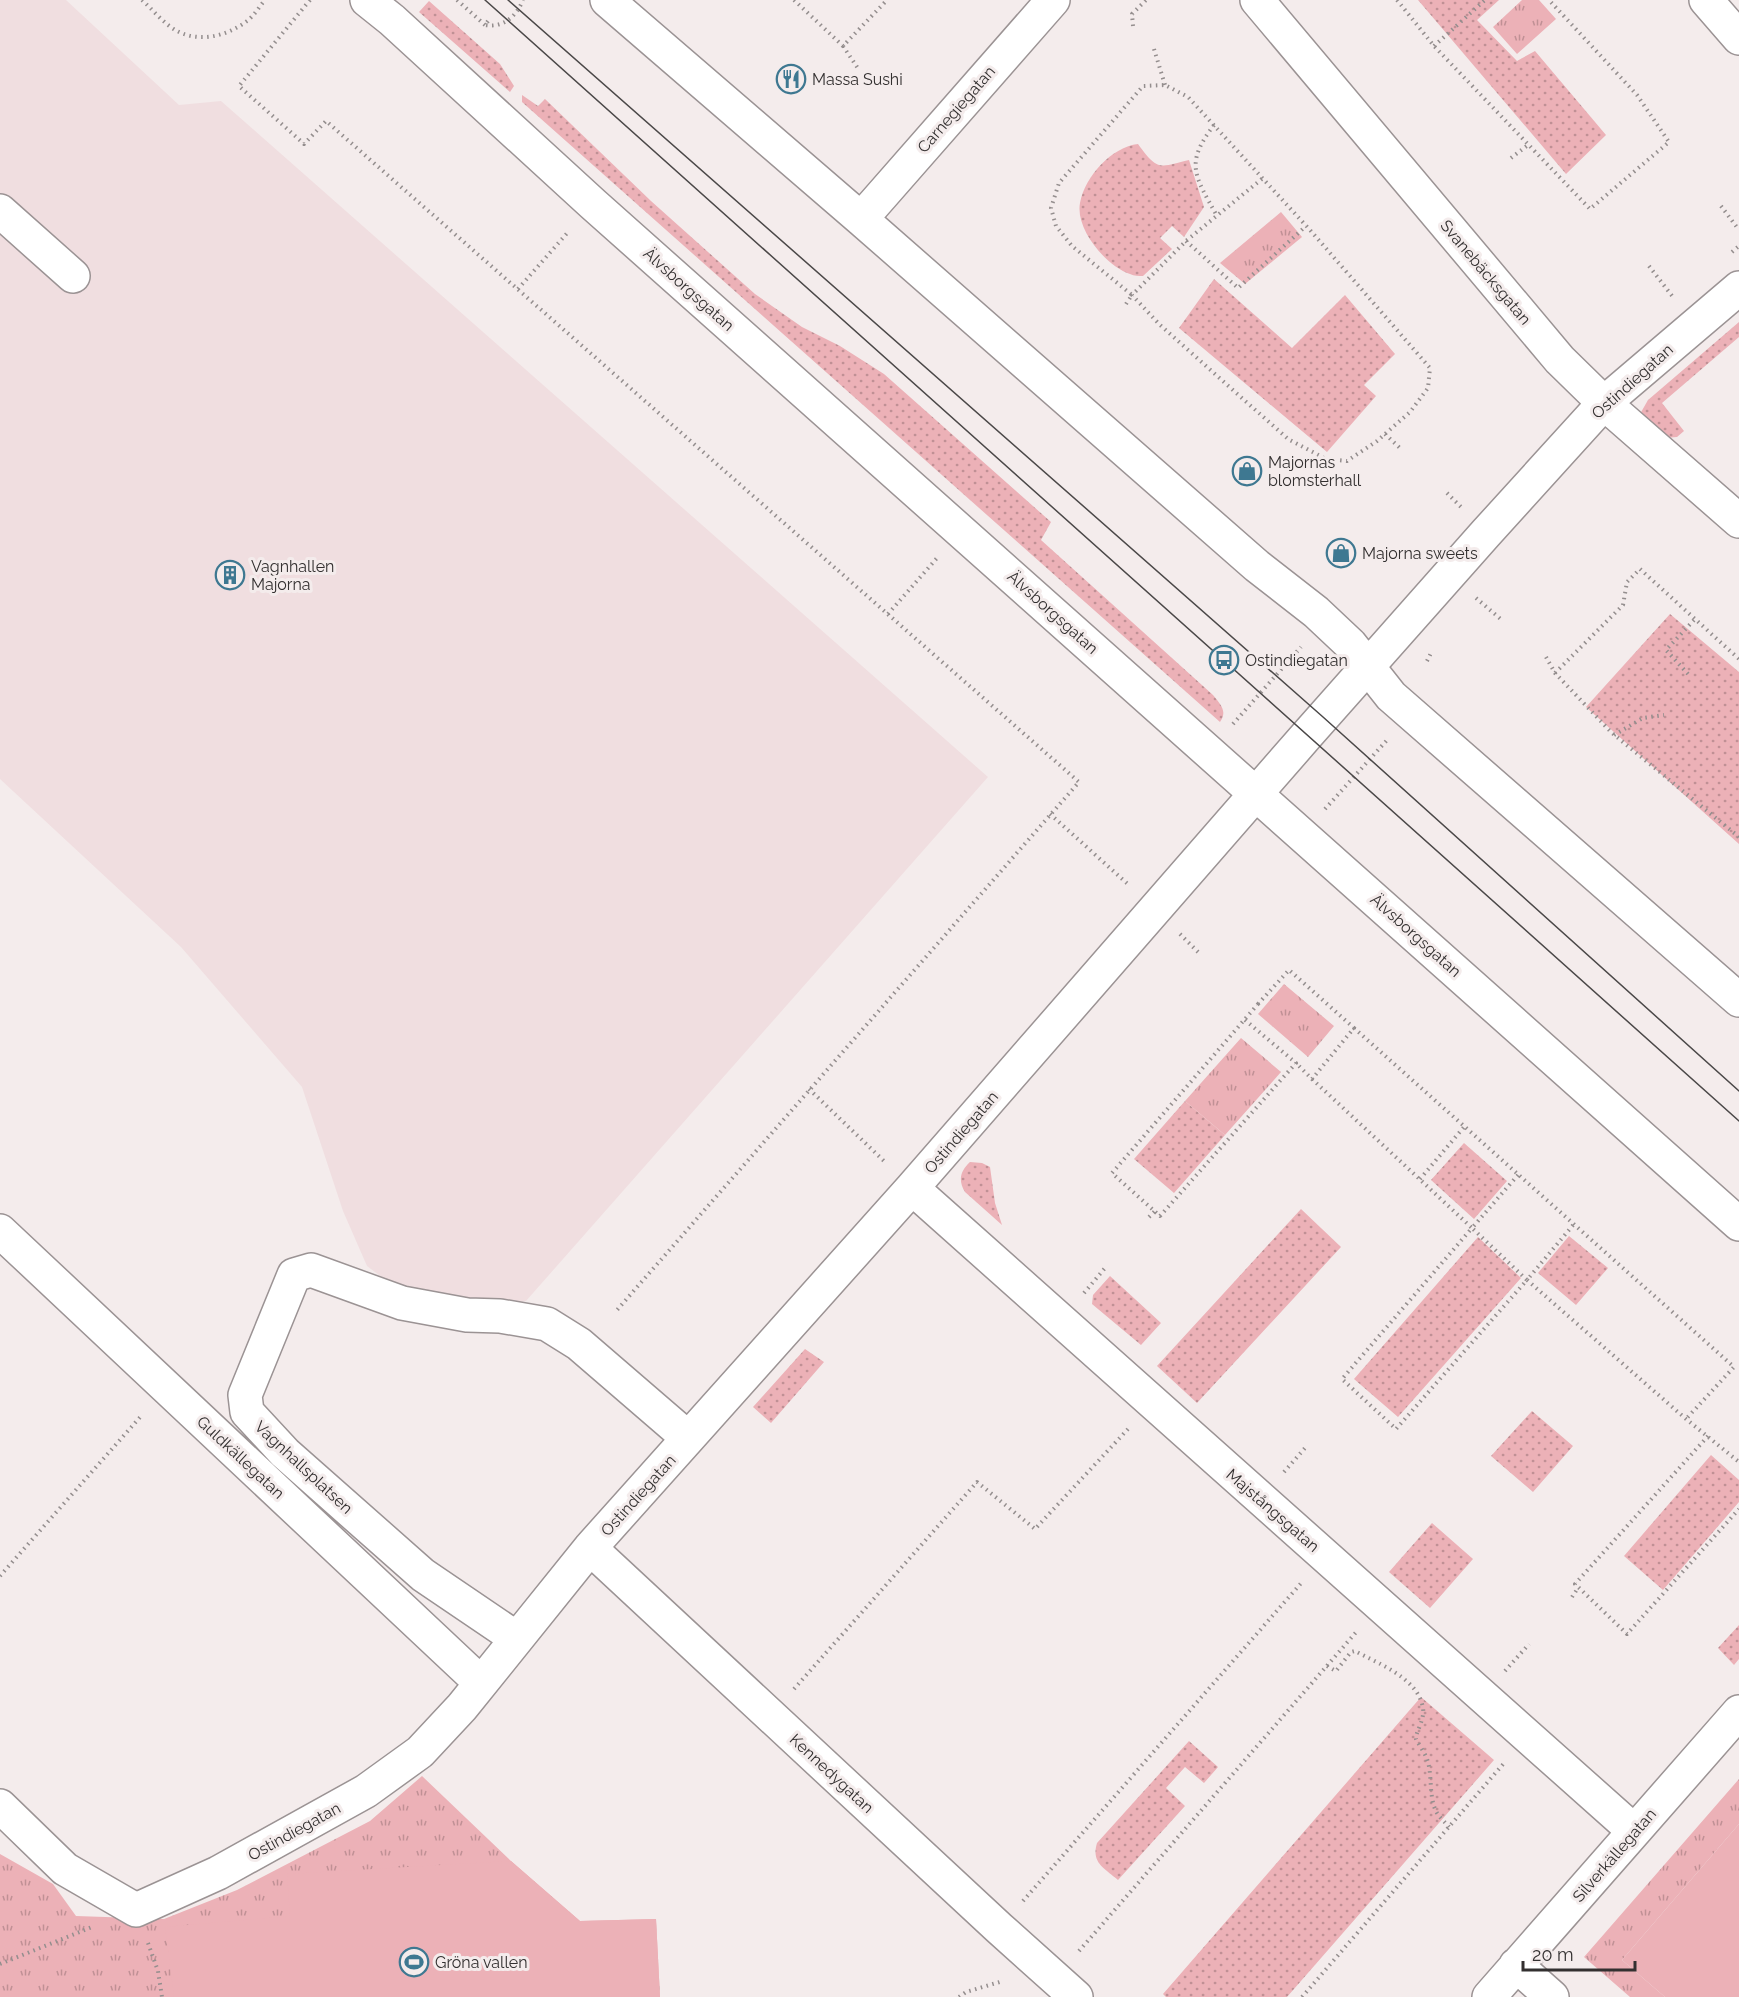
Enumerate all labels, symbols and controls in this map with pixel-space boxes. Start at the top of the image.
street label: Carnegiegatan [914,62,999,157]
restaurant icon: Massa Sushi [775,63,807,95]
place label: Massa Sushi [812,70,903,89]
street label: Svanebäcksgatan [1436,216,1535,329]
street label: Älvsborgsgatan [639,243,739,335]
street label: Ostindiegatan [1588,340,1677,423]
place label: Majornas blomsterhall [1268,453,1362,490]
shop icon: Majornas blomsterhall [1231,455,1263,487]
shop icon: Majorna sweets [1325,537,1357,569]
place label: Majorna sweets [1362,544,1478,563]
place label: Vagnhallen Majorna [251,557,334,594]
building icon: Vagnhallen Majorna [214,559,246,591]
street label: Älvsborgsgatan [1003,566,1103,658]
bus stop icon: Ostindiegatan [1208,644,1240,676]
place label: Ostindiegatan [1245,651,1348,670]
street label: Älvsborgsgatan [1366,889,1466,981]
street label: Ostindiegatan [921,1087,1002,1177]
street label: Guldkällegatan [193,1412,288,1503]
street label: Vagnhallsplatsen [251,1417,357,1518]
street label: Ostindiegatan [597,1451,680,1540]
street label: Majstångsgatan [1222,1465,1323,1556]
street label: Kennedygatan [786,1730,877,1817]
street label: Ostindiegatan [245,1798,344,1865]
street label: Silverkällegatan [1569,1805,1660,1906]
scale bar [1523,1934,1636,1972]
text: 20 m [1532,1944,1574,1965]
sports icon: Gröna vallen [398,1946,430,1978]
place label: Gröna vallen [435,1953,528,1972]

